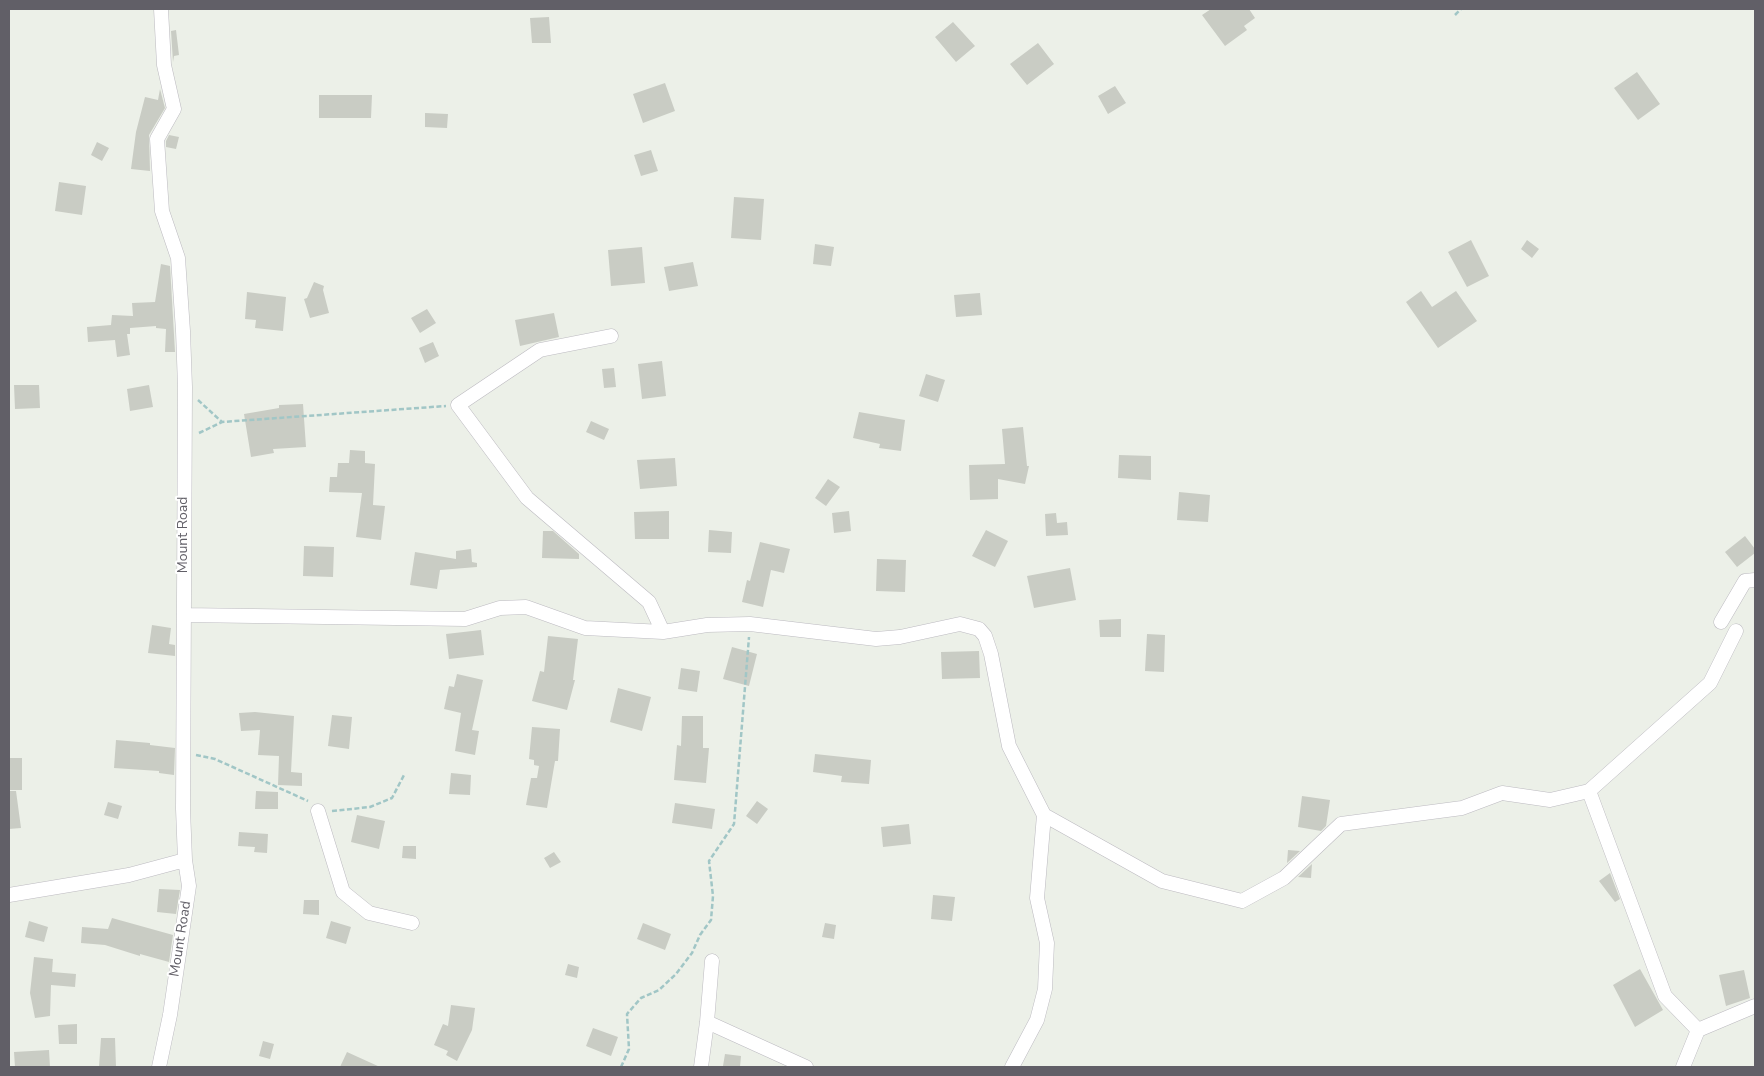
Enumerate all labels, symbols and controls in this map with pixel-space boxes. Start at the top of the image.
street label: Mount Road [176,497,192,573]
street label: Mount Road [167,900,195,978]

